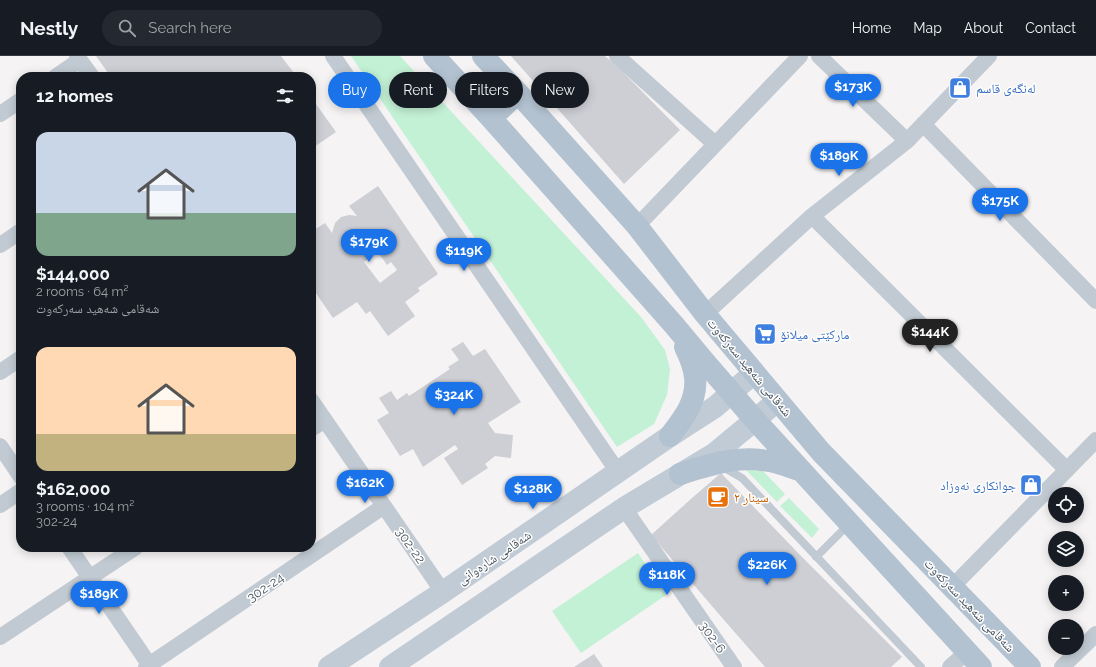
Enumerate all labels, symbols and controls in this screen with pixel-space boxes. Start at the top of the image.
search box [102,10,382,46]
text: Nestly [20,17,78,39]
icon: search [116,17,138,39]
text: Search here [148,19,232,37]
text: Home [852,20,891,36]
text: Map [913,20,942,36]
text: About [964,20,1003,36]
text: Contact [1025,20,1076,36]
chip: Buy [328,72,381,108]
chip: Rent [389,72,447,108]
chip: Filters [455,72,523,108]
chip: New [531,72,589,108]
pin: $173K [825,74,881,108]
shop icon: لەنگەی قاسم [947,75,973,101]
text: $173K [834,79,872,94]
place label: لەنگەی قاسم [976,81,1036,97]
icon: filters [274,85,296,107]
text: 12 homes [36,86,113,106]
pin: $189K [811,143,867,177]
text: $189K [820,148,858,163]
icon: home [130,158,202,230]
pin: $175K [972,188,1028,222]
text: $175K [981,193,1019,208]
pin: $179K [341,229,397,263]
text: $179K [350,234,388,249]
pin: $119K [436,238,492,272]
text: $119K [445,243,483,258]
text: $144,000 [36,264,110,284]
text: 2 rooms · 64 m² [36,284,128,299]
text: شەقامی شەهید سەرکەوت [36,301,159,316]
street label: شەقامی شەهید سەرکەوت [703,315,795,420]
pin: $144K [902,319,958,353]
supermarket icon: مارکێتی میلانۆ [752,321,778,347]
text: $144K [911,324,949,339]
place label: مارکێتی میلانۆ [780,327,850,343]
icon: home [130,373,202,445]
pin: $324K [426,382,482,416]
text: $324K [435,387,473,402]
pin: $162K [337,470,393,504]
shop icon: جوانکاری نەوزاد [1018,472,1044,498]
text: $162K [346,475,384,490]
pin: $128K [505,476,561,510]
place label: جوانکاری نەوزاد [940,478,1016,494]
text: $162,000 [36,479,110,499]
text: $128K [514,481,552,496]
cafe icon: سینار ٢ [705,484,731,510]
map controls [1048,487,1084,655]
button: locate [1048,487,1084,523]
place label: سینار ٢ [734,490,769,506]
text: 3 rooms · 104 m² [36,499,134,514]
text: 302-24 [36,514,77,529]
street label: 302-22 [393,524,429,566]
street label: شەقامی شارەوانی [455,527,534,588]
button: layers [1048,531,1084,567]
pin: $226K [739,552,795,586]
street label: شەقامی شەهید سەرکەوت [921,556,1018,656]
text: $226K [747,557,787,572]
pin: $118K [639,562,695,596]
text: $118K [648,567,686,582]
street label: 302-24 [244,570,286,605]
button: + [1048,575,1084,611]
pin: $189K [71,581,127,615]
text: $189K [80,586,118,601]
street label: 302-6 [696,619,729,656]
button: − [1048,619,1084,655]

